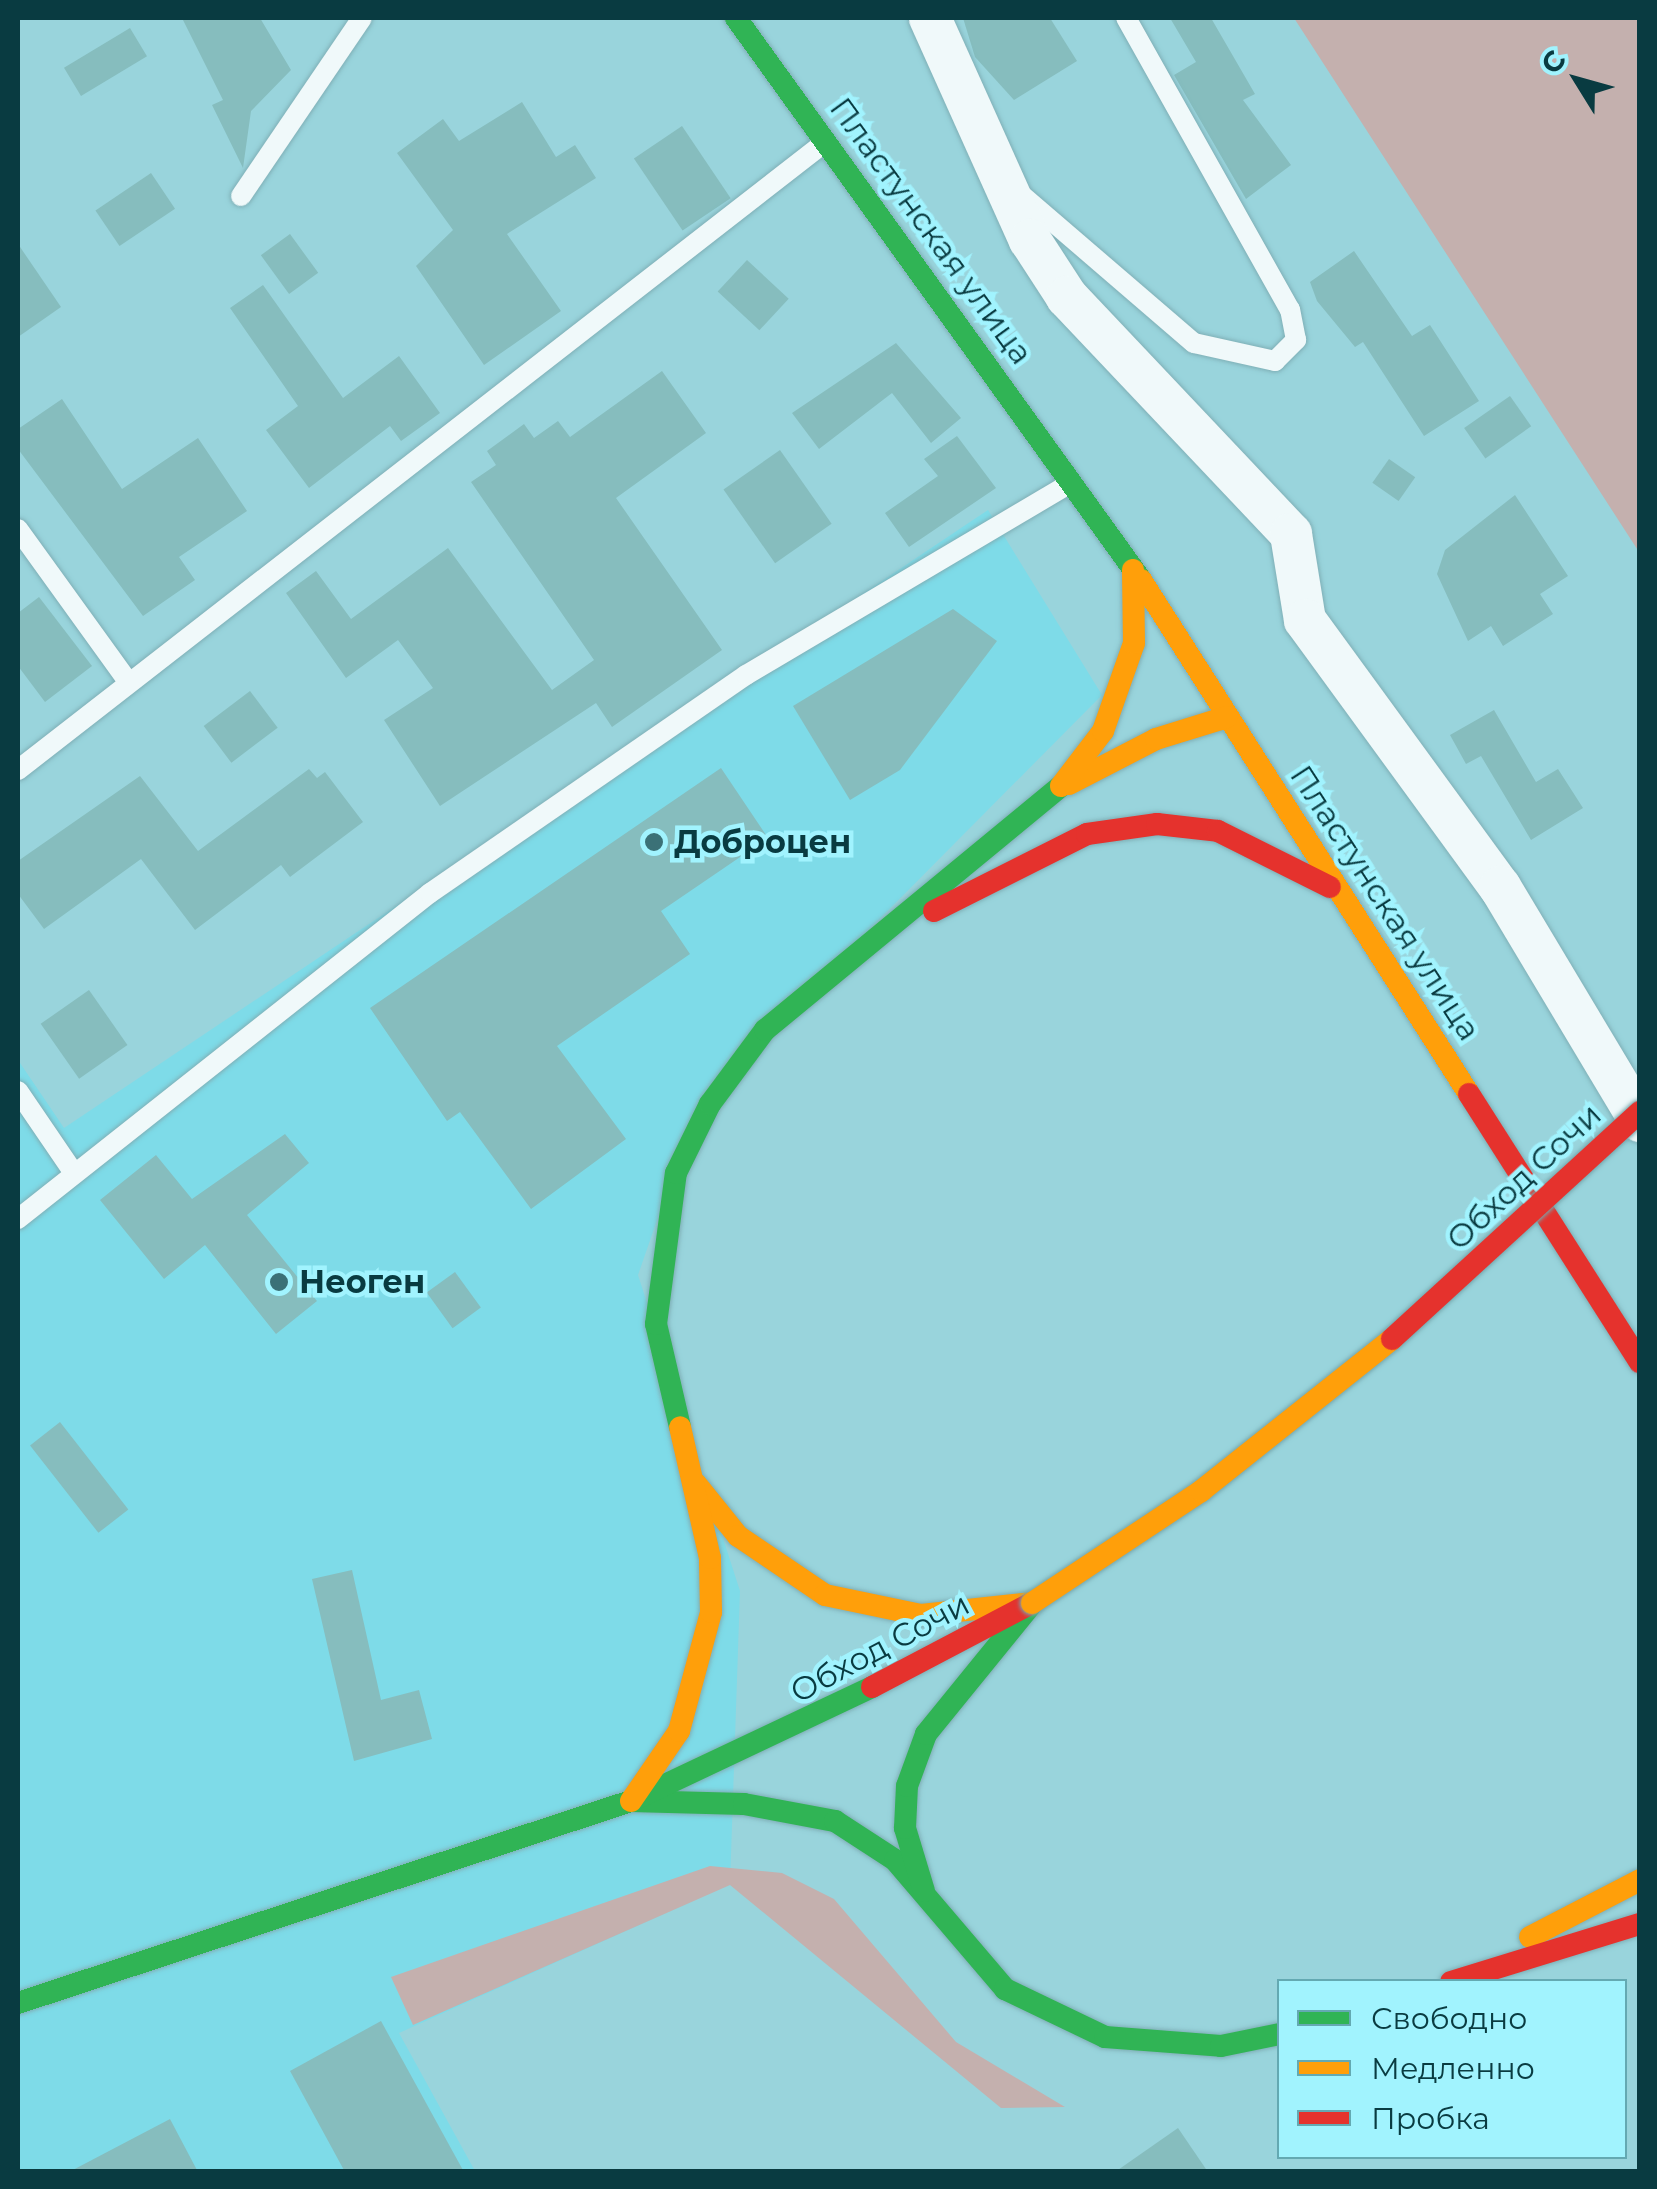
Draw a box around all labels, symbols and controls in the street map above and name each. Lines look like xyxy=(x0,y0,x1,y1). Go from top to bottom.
north arrow xyxy=(1527,30,1627,130)
text: С xyxy=(1533,44,1573,80)
street label: Пластунская улица xyxy=(821,90,1041,372)
street label: Пластунская улица xyxy=(1282,758,1488,1048)
place label: Доброцен xyxy=(674,823,851,861)
marker: Доброцен xyxy=(643,831,665,853)
street label: Обход Сочи xyxy=(1439,1096,1609,1258)
place label: Неоген xyxy=(299,1263,425,1301)
marker: Неоген xyxy=(268,1271,290,1293)
street label: Обход Сочи xyxy=(784,1585,976,1711)
legend xyxy=(1277,1979,1627,2159)
text: Свободно xyxy=(1371,2000,1527,2037)
text: Медленно xyxy=(1371,2050,1535,2087)
text: Пробка xyxy=(1371,2100,1490,2137)

